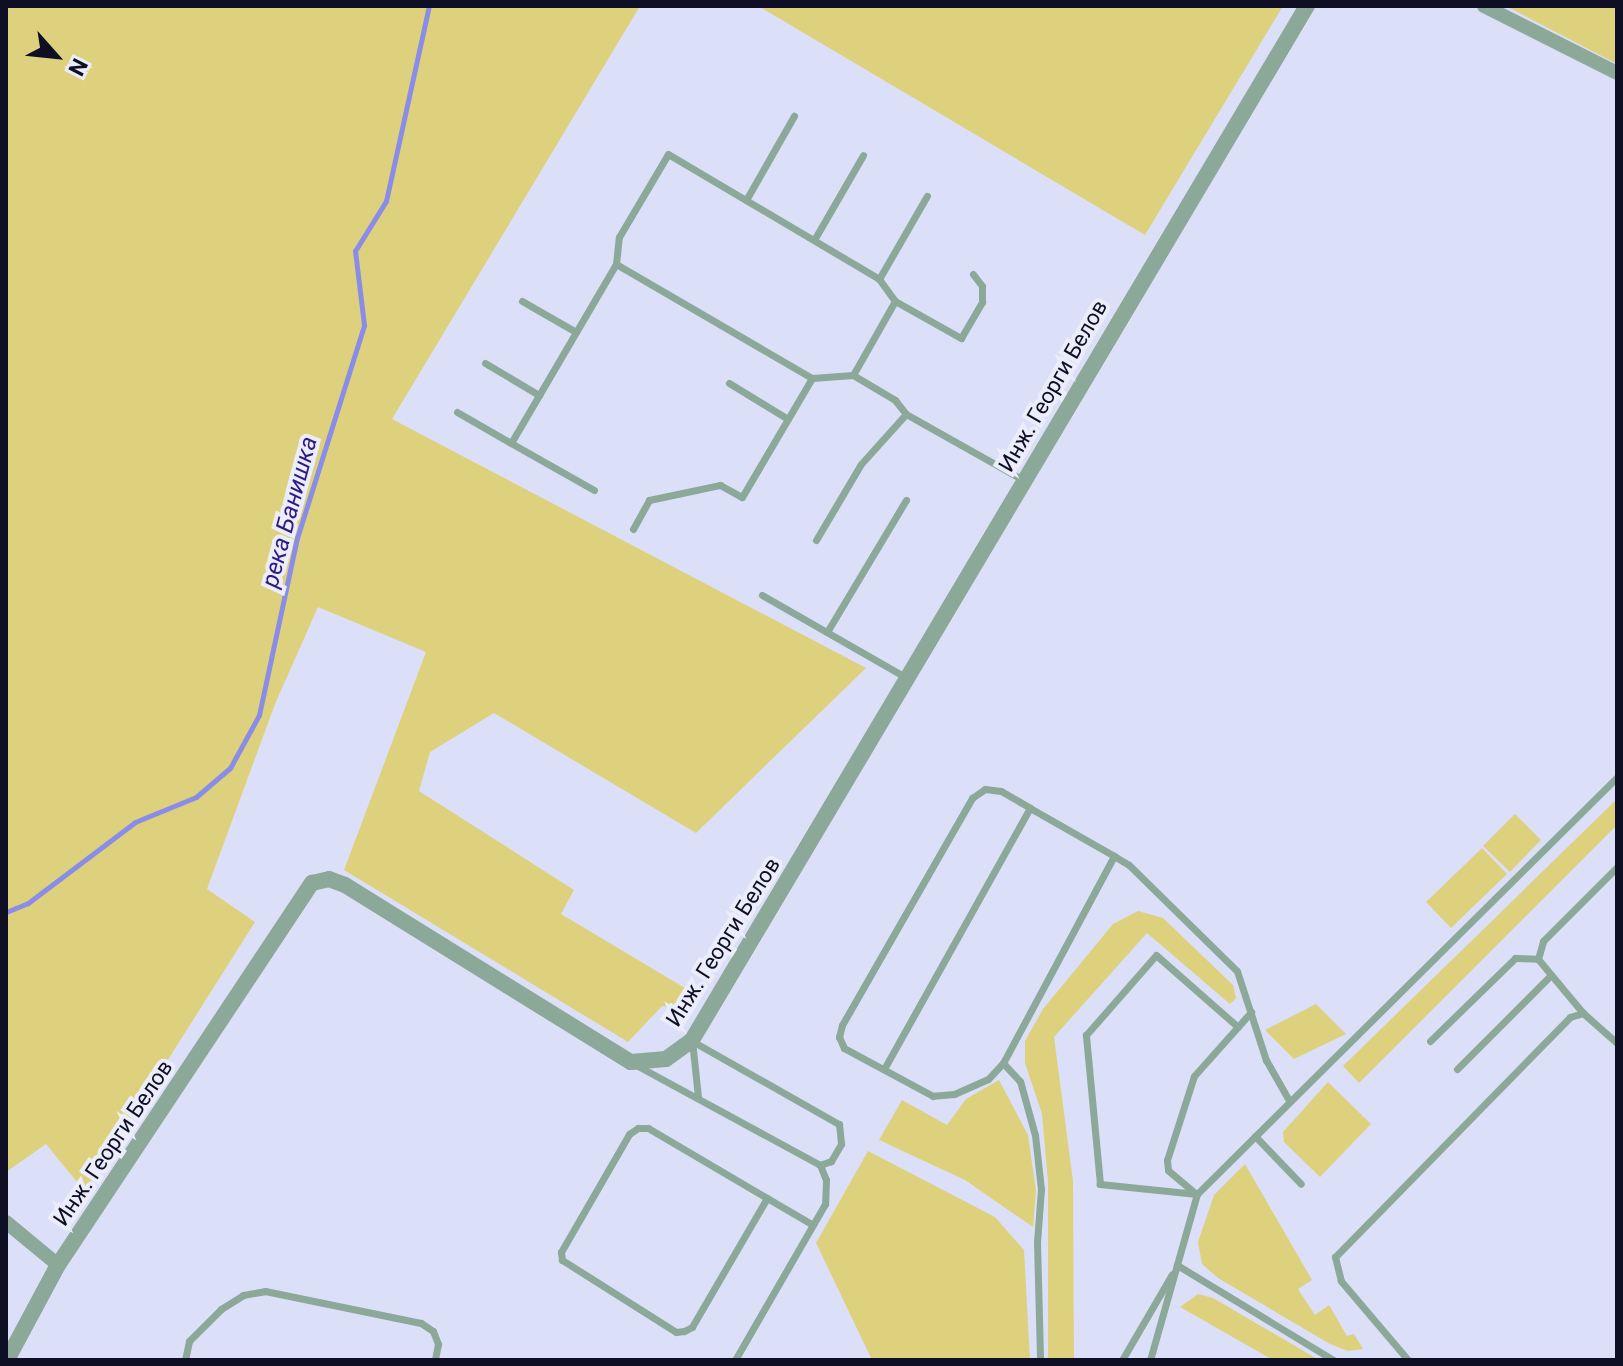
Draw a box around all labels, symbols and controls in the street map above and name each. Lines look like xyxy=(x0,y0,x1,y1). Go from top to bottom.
north arrow xyxy=(16,16,96,96)
text: N xyxy=(63,55,92,80)
street label: Инж. Георги Белов xyxy=(993,295,1113,477)
water label: река Банишка xyxy=(256,433,324,591)
street label: Инж. Георги Белов xyxy=(660,853,786,1031)
street label: Инж. Георги Белов xyxy=(48,1055,178,1231)

